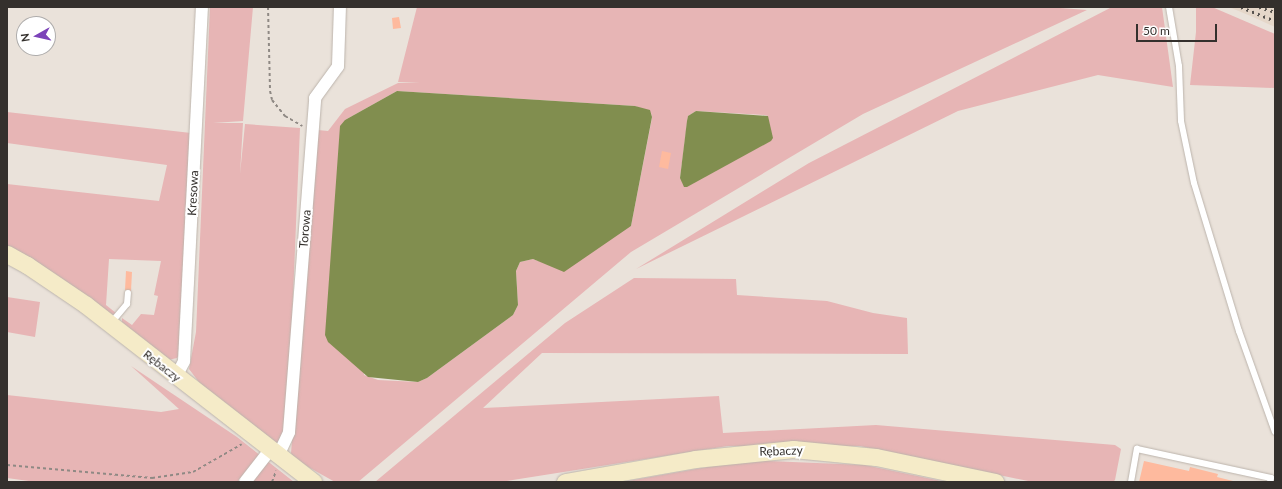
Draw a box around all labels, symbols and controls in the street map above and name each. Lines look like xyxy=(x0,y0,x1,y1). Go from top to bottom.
north arrow xyxy=(16,16,56,56)
scale bar xyxy=(1138,16,1219,42)
text: 50 m xyxy=(1143,23,1170,38)
text: N xyxy=(18,33,32,43)
street label: Kresowa xyxy=(185,170,201,216)
street label: Torowa xyxy=(296,209,314,249)
street label: Rębaczy xyxy=(140,347,184,385)
street label: Rębaczy xyxy=(759,443,803,459)

